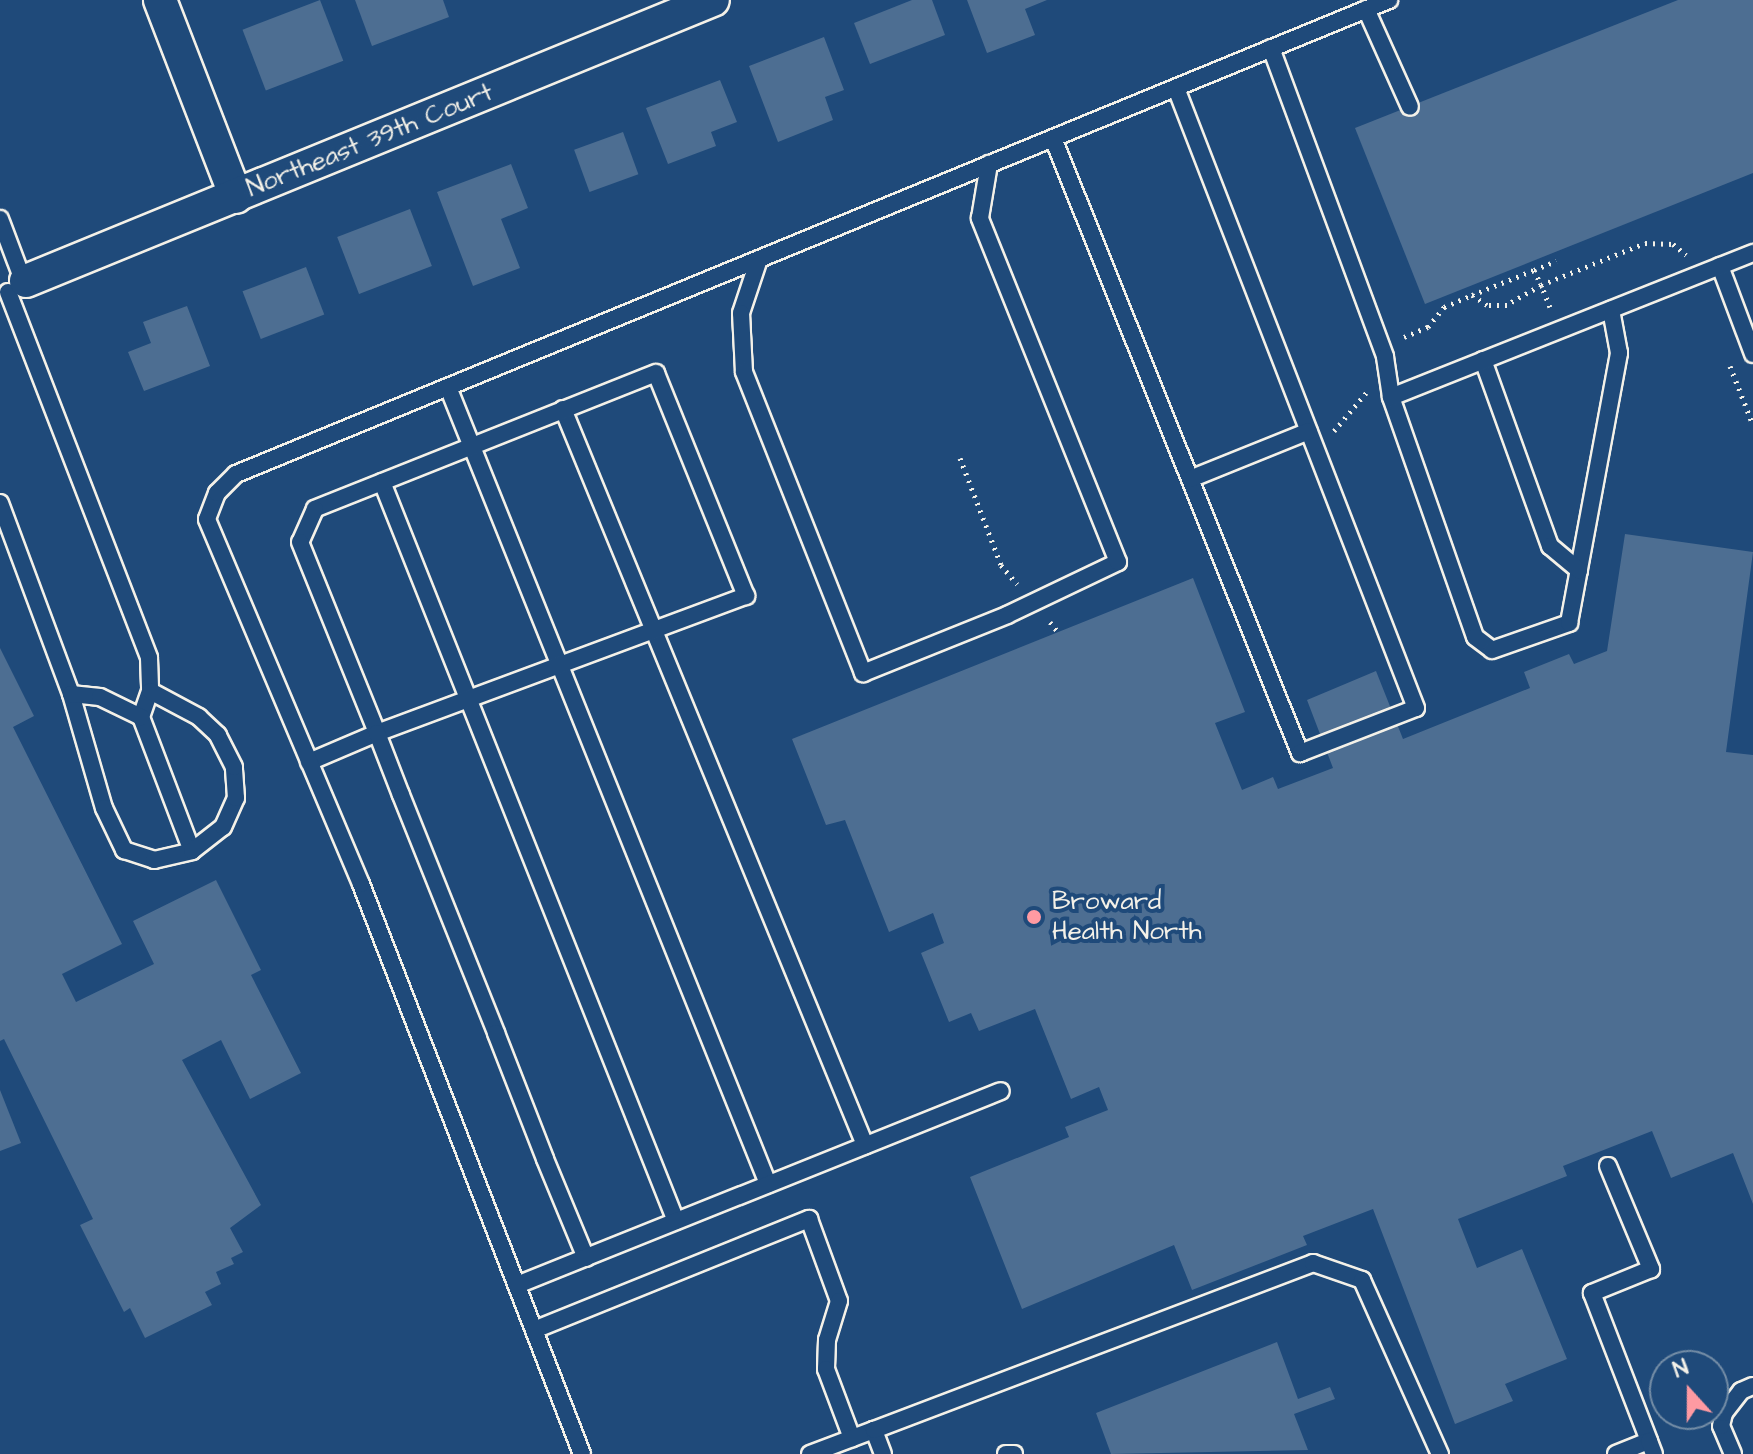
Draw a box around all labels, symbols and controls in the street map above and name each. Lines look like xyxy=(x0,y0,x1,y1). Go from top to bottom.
street label: Northeast 39th Court xyxy=(242,77,498,205)
place label: Broward Health North xyxy=(1052,886,1202,948)
marker: Broward Health North xyxy=(1023,906,1045,928)
north arrow xyxy=(1649,1350,1729,1430)
text: N xyxy=(1669,1352,1693,1386)

